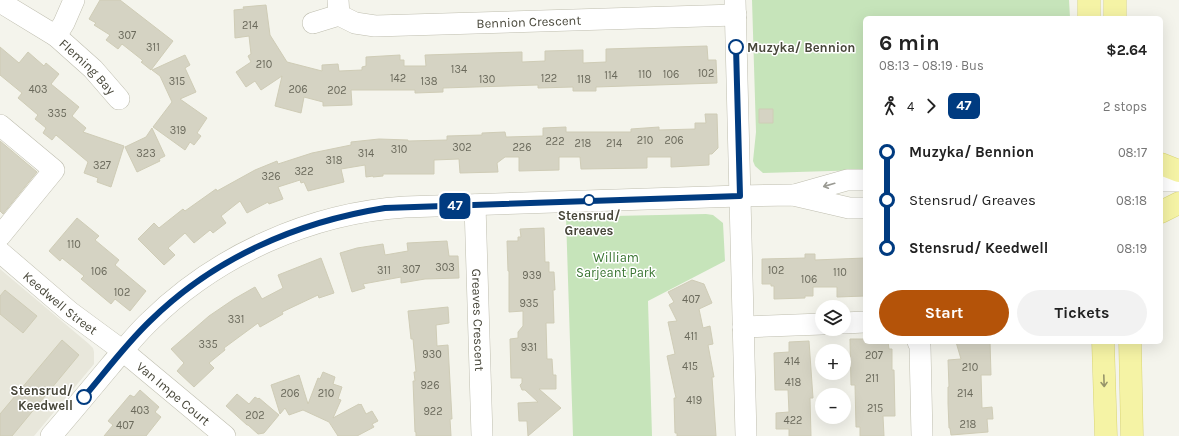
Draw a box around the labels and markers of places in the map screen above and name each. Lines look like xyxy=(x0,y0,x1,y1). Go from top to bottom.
marker: Muzyka/ Bennion xyxy=(728,39,744,55)
place label: Muzyka/ Bennion xyxy=(747,40,855,55)
marker: Stensrud/ Greaves xyxy=(583,194,595,206)
place label: Stensrud/ Greaves xyxy=(558,208,620,238)
place label: Stensrud/ Keedwell xyxy=(10,383,73,413)
marker: Stensrud/ Keedwell xyxy=(76,389,92,405)

